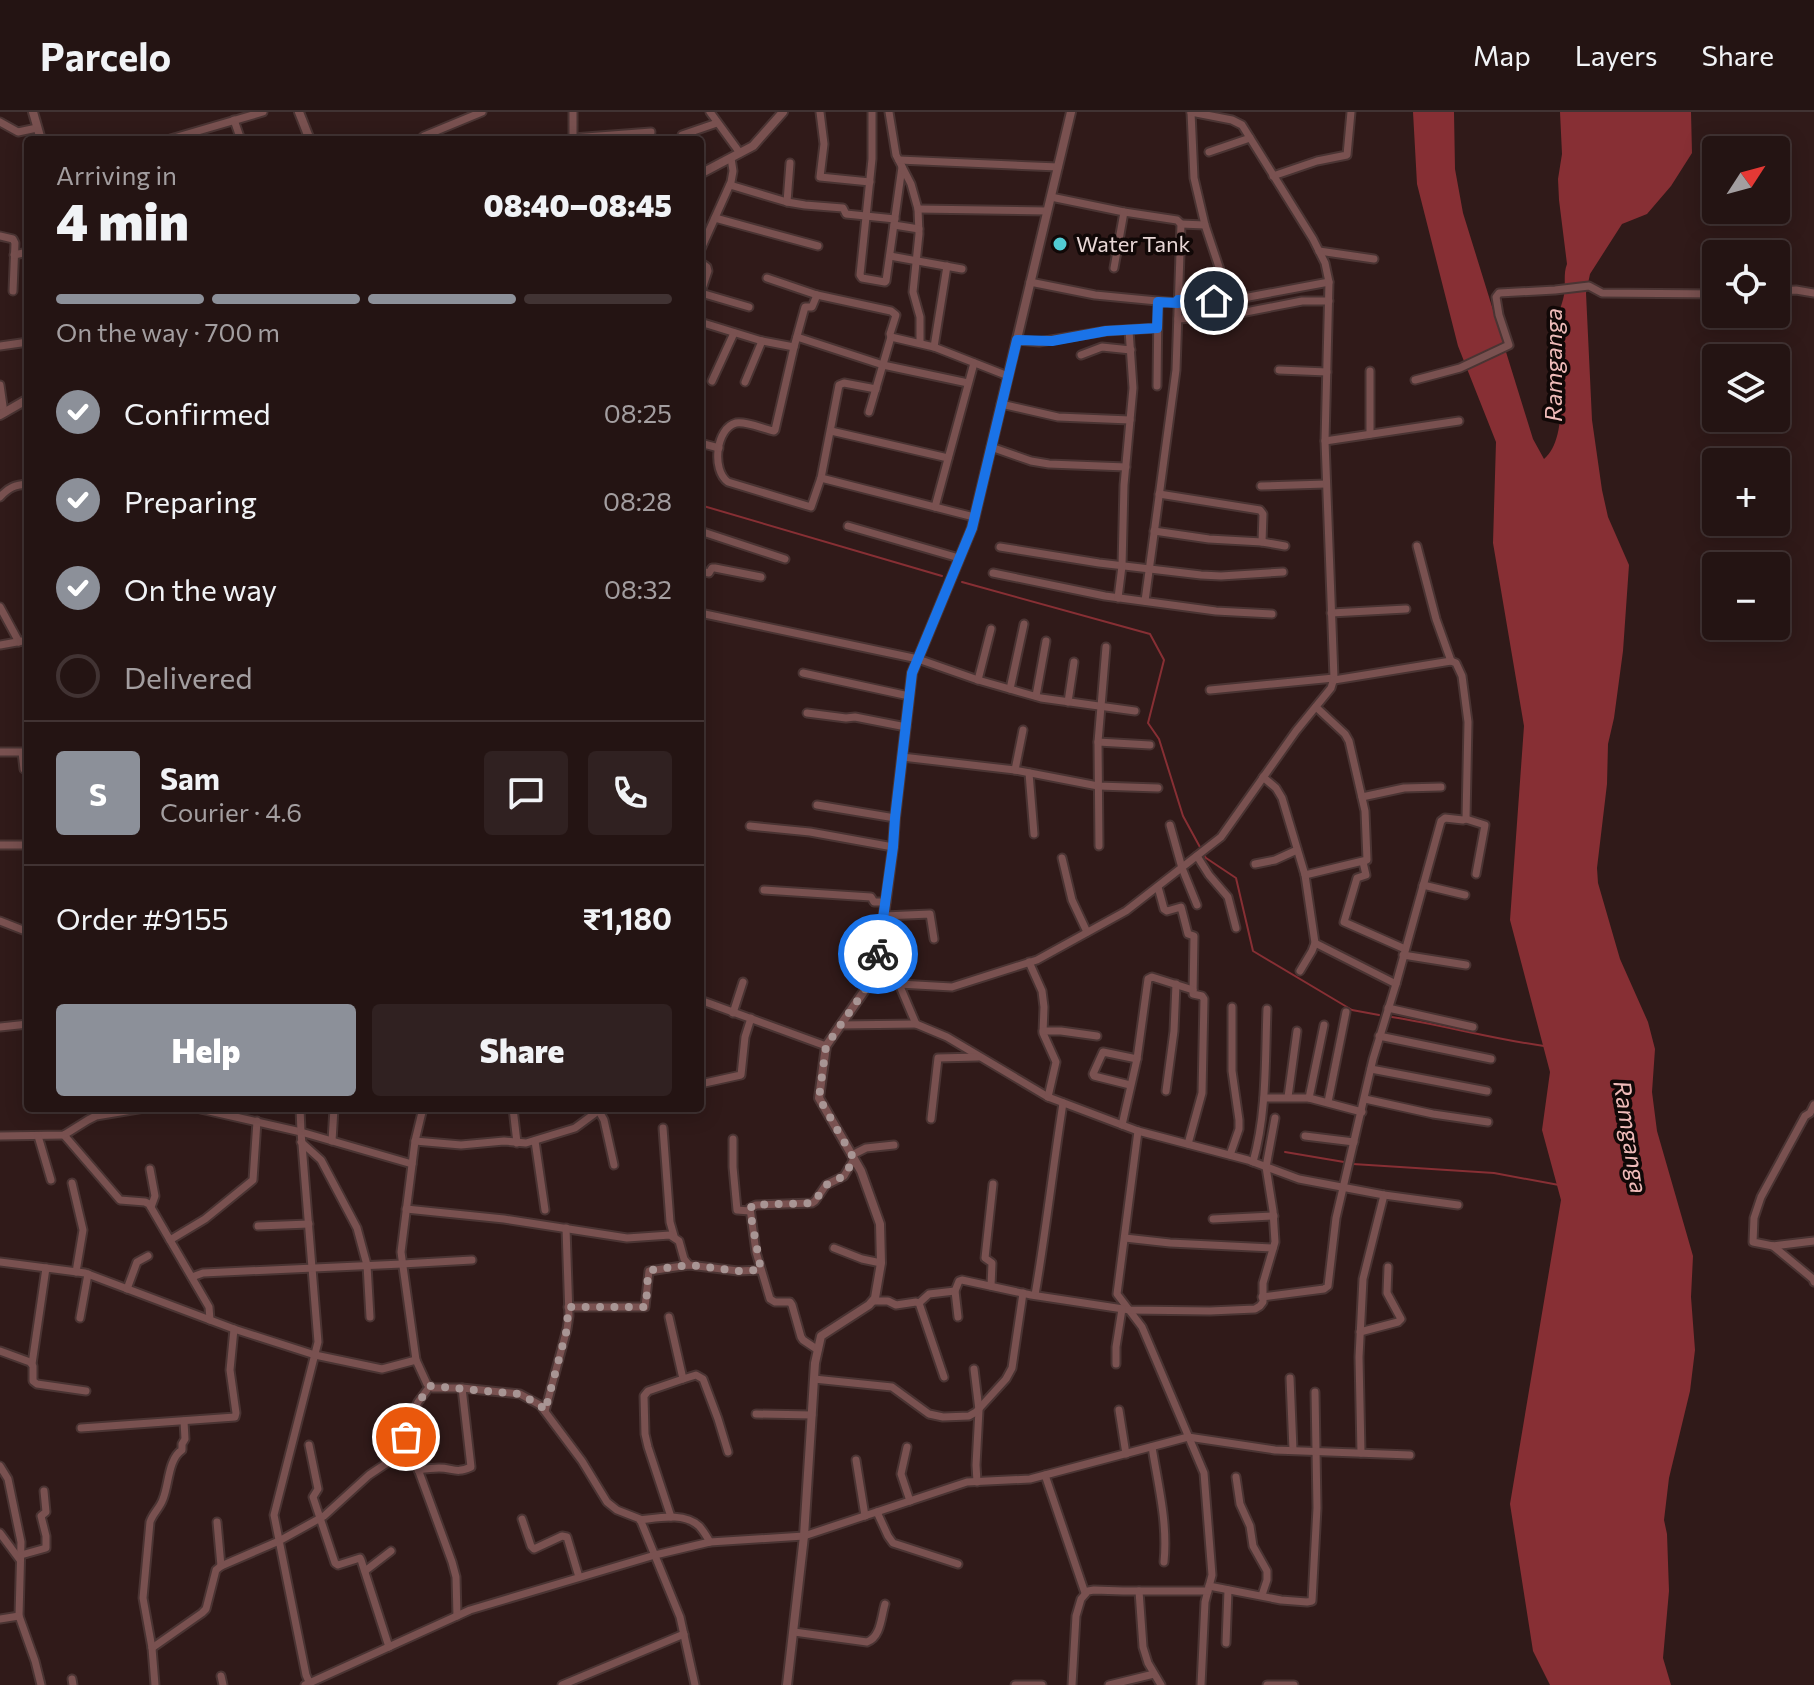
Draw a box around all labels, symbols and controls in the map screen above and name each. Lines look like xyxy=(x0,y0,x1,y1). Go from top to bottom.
text: Parcelo xyxy=(40,32,171,79)
text: Map xyxy=(1473,38,1531,72)
text: Layers xyxy=(1575,38,1657,72)
text: Share xyxy=(1701,38,1774,72)
north arrow xyxy=(1702,136,1790,224)
map controls xyxy=(1702,136,1790,640)
text: Arriving in xyxy=(56,159,177,190)
text: 08:40–08:45 xyxy=(484,186,672,223)
text: 4 min xyxy=(56,188,189,252)
place label: Water Tank xyxy=(1076,230,1191,257)
marker: Water Tank xyxy=(1051,235,1069,253)
button: locate xyxy=(1702,240,1790,328)
pin xyxy=(1180,267,1248,335)
icon: home xyxy=(1192,279,1236,323)
water label: Ramganga xyxy=(1538,308,1567,422)
text: On the way · 700 m xyxy=(56,316,280,347)
button: layers xyxy=(1702,344,1790,432)
icon: check xyxy=(56,390,100,434)
text: Confirmed xyxy=(124,394,271,431)
text: 08:25 xyxy=(604,397,672,428)
button: + xyxy=(1702,448,1790,536)
icon: check xyxy=(56,478,100,522)
text: Preparing xyxy=(124,482,257,519)
text: 08:28 xyxy=(603,485,672,516)
button: − xyxy=(1702,552,1790,640)
icon: check xyxy=(56,566,100,610)
text: On the way xyxy=(124,570,277,607)
text: 08:32 xyxy=(604,573,672,604)
text: Delivered xyxy=(124,658,253,695)
button: chat xyxy=(484,751,568,835)
button: phone xyxy=(588,751,672,835)
text: Sam xyxy=(160,759,220,796)
text: S xyxy=(89,775,107,812)
text: Courier · 4.6 xyxy=(160,796,302,827)
text: Order #9155 xyxy=(56,899,229,936)
text: ₹1,180 xyxy=(583,899,672,936)
courier xyxy=(838,914,918,994)
icon: bike xyxy=(856,932,900,976)
button: Help xyxy=(56,1004,356,1096)
button: Share xyxy=(372,1004,672,1096)
water label: Ramganga xyxy=(1608,1078,1655,1195)
pin xyxy=(372,1403,440,1471)
icon: bag xyxy=(384,1415,428,1459)

